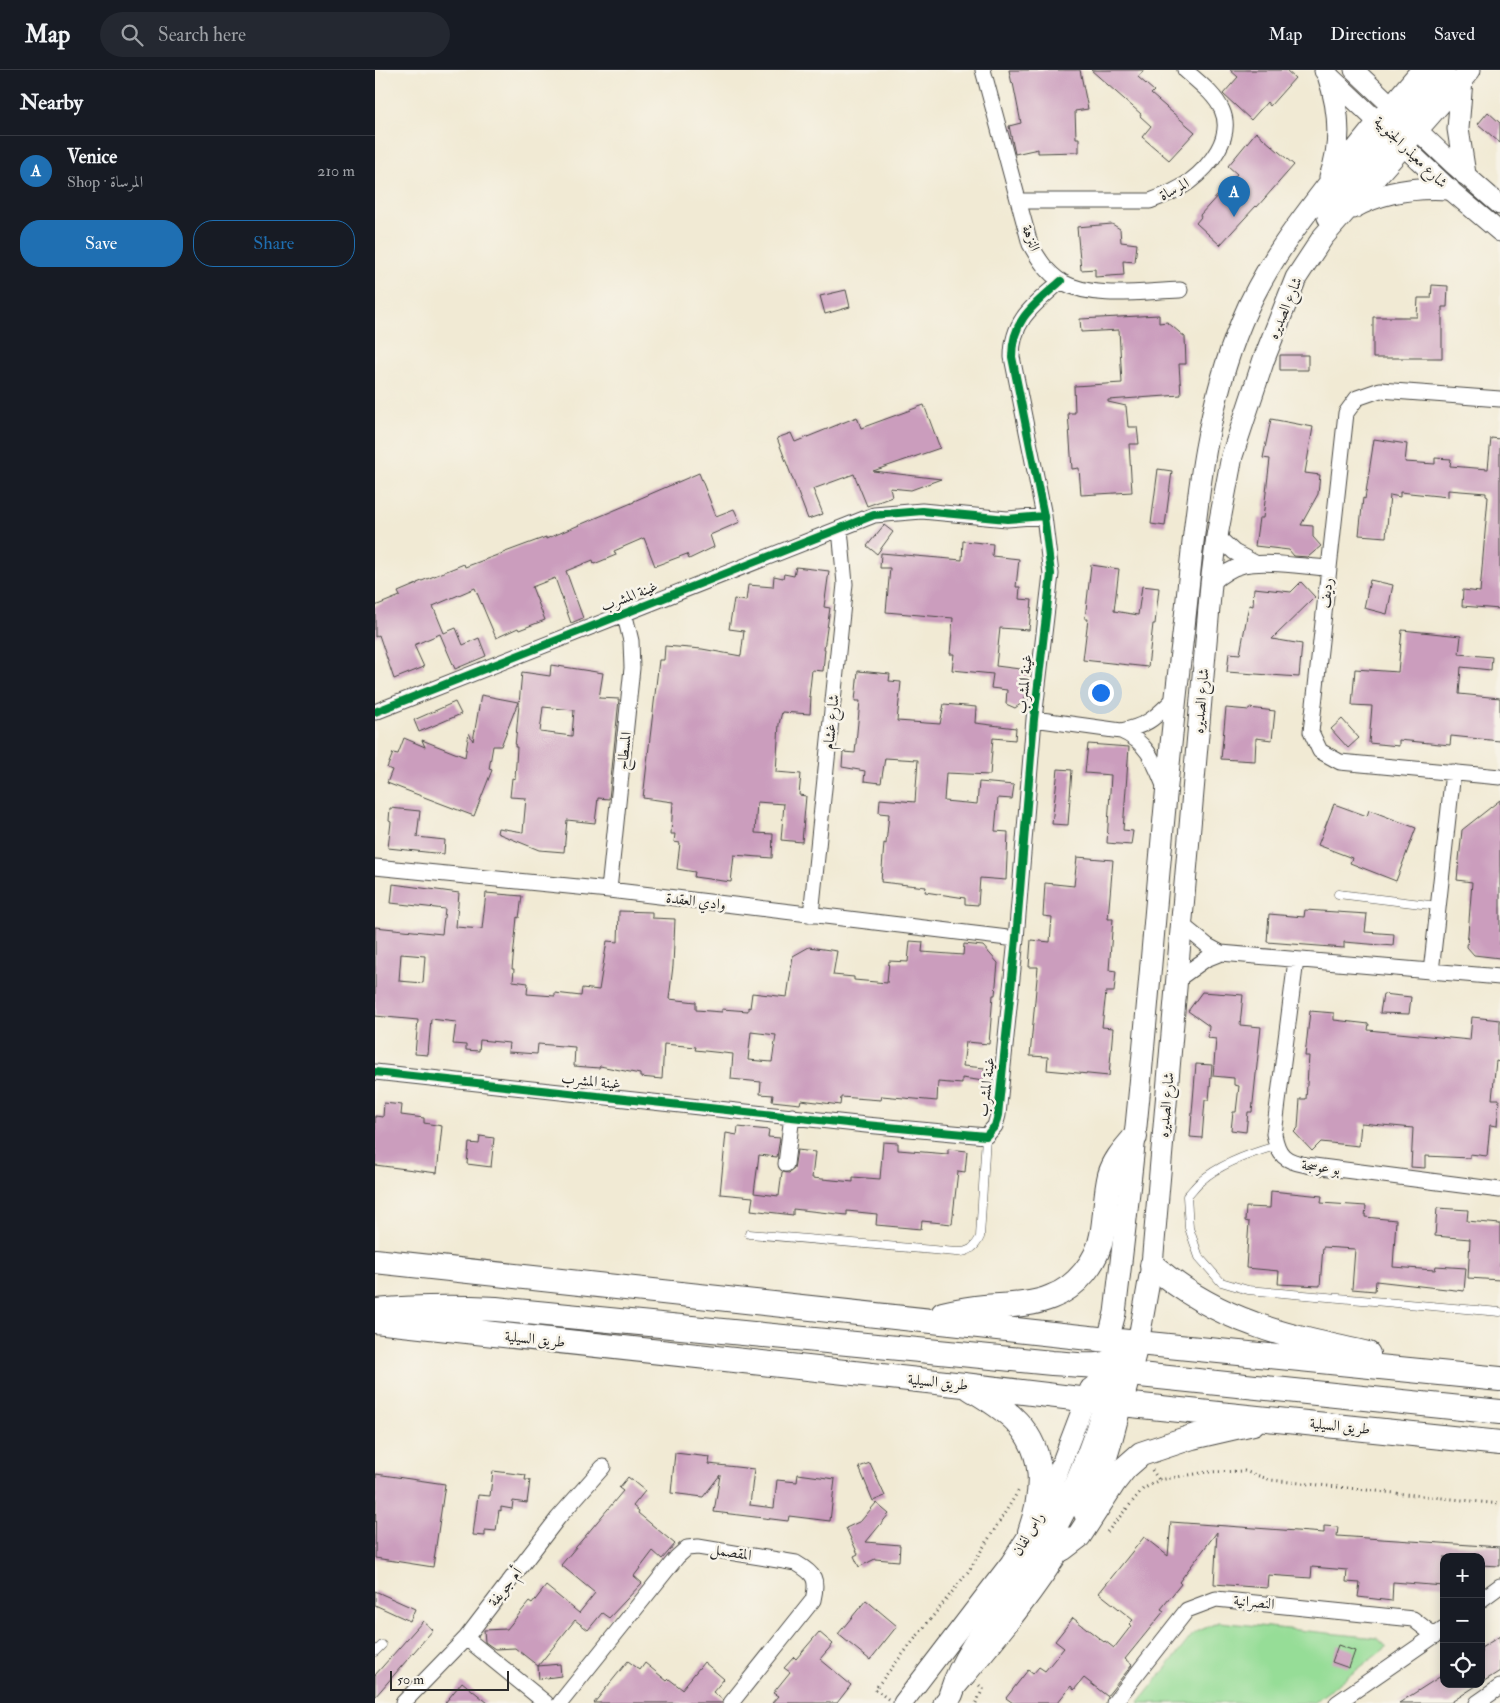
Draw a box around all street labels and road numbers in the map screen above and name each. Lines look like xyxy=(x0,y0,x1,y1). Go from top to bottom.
street label: شارع معيذر الجنوبية xyxy=(1368,112,1451,194)
street label: المرساة xyxy=(1156,174,1192,205)
street label: النزهة xyxy=(1017,222,1044,254)
street label: شارع الصديره xyxy=(1264,274,1310,343)
street label: غينة المشرب xyxy=(598,577,660,616)
street label: رديف xyxy=(1315,577,1338,609)
street label: غينة المشرب xyxy=(1012,653,1037,715)
street label: شارع الصديره xyxy=(1189,668,1217,735)
street label: شارع غشام xyxy=(819,694,847,751)
street label: المسطاح xyxy=(613,731,639,772)
street label: وادي العقدة xyxy=(665,888,727,917)
street label: غينة المشرب xyxy=(973,1056,1000,1118)
street label: غينة المشرب xyxy=(560,1069,622,1094)
street label: شارع الصديره xyxy=(1154,1072,1182,1139)
street label: بو عوسجة xyxy=(1300,1155,1342,1180)
street label: طريق السيلية xyxy=(504,1327,566,1352)
street label: طريق السيلية xyxy=(907,1370,969,1395)
street label: طريق السيلية xyxy=(1309,1414,1371,1439)
street label: راس لفان xyxy=(1008,1509,1049,1560)
street label: المقصمل xyxy=(709,1540,753,1566)
street label: أم جويفة xyxy=(483,1562,529,1613)
street label: النصرانية xyxy=(1233,1591,1275,1614)

